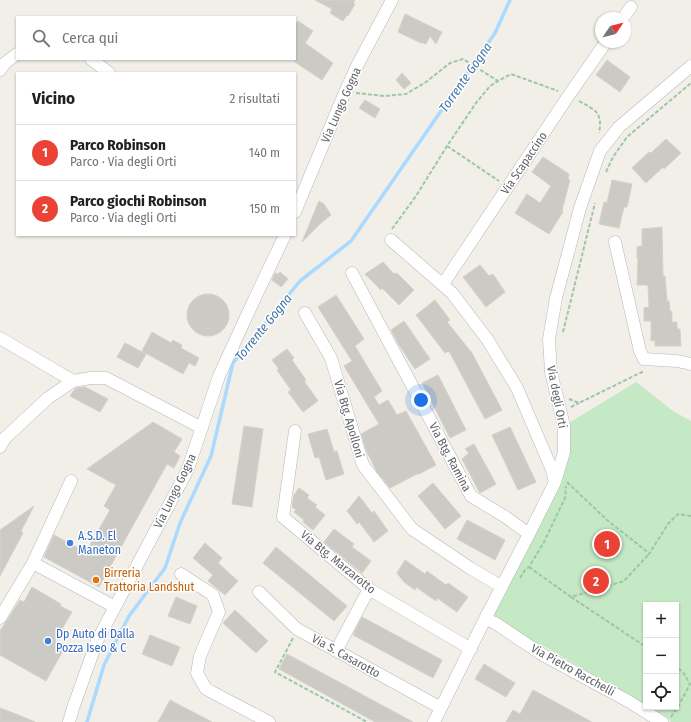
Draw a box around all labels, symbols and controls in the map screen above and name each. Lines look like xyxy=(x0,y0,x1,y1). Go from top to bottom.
north arrow xyxy=(595,12,631,48)
search box xyxy=(16,16,296,60)
icon: search xyxy=(30,27,52,49)
text: Cerca qui xyxy=(62,29,118,47)
water label: Torrente Gogna xyxy=(436,39,495,115)
street label: Via Lungo Gogna xyxy=(318,65,364,145)
text: Vicino xyxy=(32,88,75,109)
text: 2 risultati xyxy=(230,91,280,106)
street label: Via Scapaccino xyxy=(498,129,550,197)
text: Parco Robinson xyxy=(70,136,166,154)
text: 1 xyxy=(42,145,48,160)
text: 140 m xyxy=(249,145,280,160)
text: Parco · Via degli Orti xyxy=(70,154,177,169)
text: Parco giochi Robinson xyxy=(70,192,207,210)
text: 2 xyxy=(42,201,48,216)
text: 150 m xyxy=(249,201,280,216)
text: Parco · Via degli Orti xyxy=(70,210,177,225)
water label: Torrente Gogna xyxy=(232,291,295,364)
street label: Via degli Orti xyxy=(544,364,570,430)
street label: Via Btg. Apolloni xyxy=(331,379,367,459)
your location xyxy=(411,390,431,410)
street label: Via Btg. Ramina xyxy=(426,420,474,494)
street label: Via Lungo Gogna xyxy=(151,451,199,531)
street label: Via Btg. Marzarotto xyxy=(298,528,378,596)
place label: A.S.D. El Maneton xyxy=(78,529,121,557)
pin: 1 xyxy=(594,529,620,559)
marker: A.S.D. El Maneton xyxy=(65,538,75,548)
place label: Birreria Trattoria Landshut xyxy=(104,566,194,594)
pin: 2 xyxy=(583,566,609,596)
marker: Birreria Trattoria Landshut xyxy=(91,575,101,585)
map controls xyxy=(643,602,679,710)
button: + xyxy=(643,602,679,638)
place label: Dp Auto di Dalla Pozza Iseo & C xyxy=(56,627,135,655)
street label: Via S. Casarotto xyxy=(309,631,383,681)
marker: Dp Auto di Dalla Pozza Iseo & C xyxy=(43,636,53,646)
button: − xyxy=(643,638,679,674)
street label: Via Pietro Racchelli xyxy=(529,641,617,699)
button: locate xyxy=(643,674,679,710)

